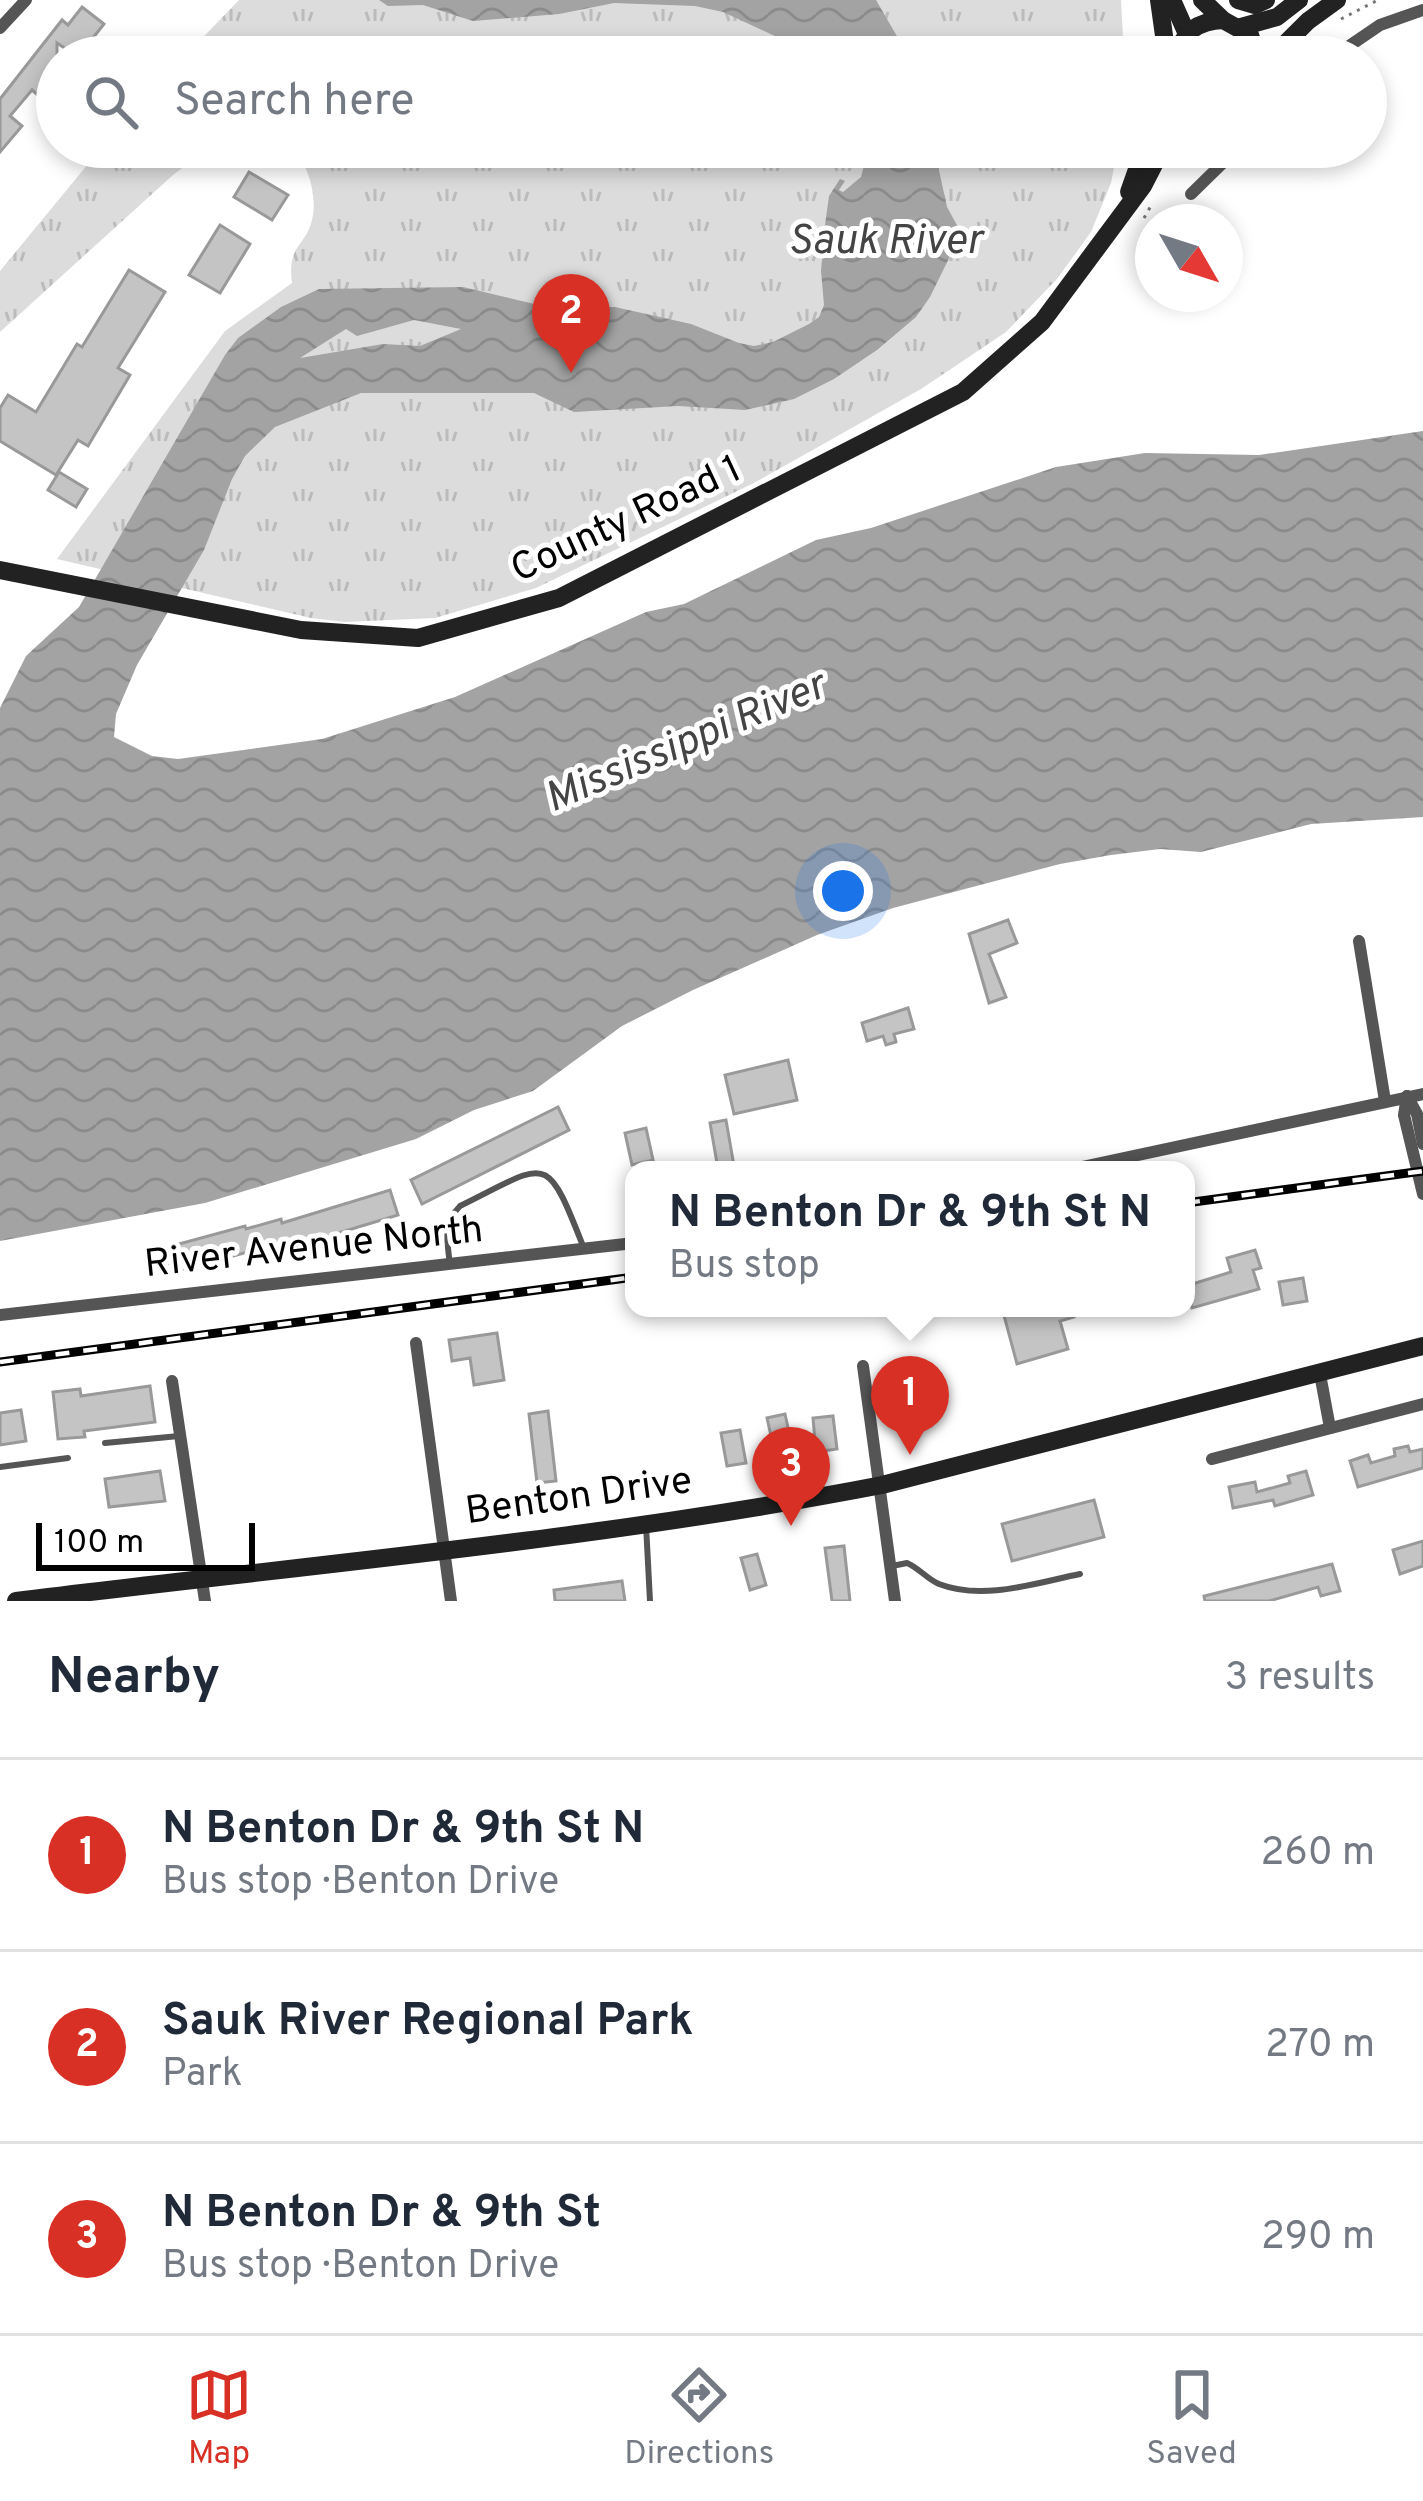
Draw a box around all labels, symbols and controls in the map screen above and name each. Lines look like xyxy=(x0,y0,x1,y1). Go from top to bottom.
search box xyxy=(36,36,1387,168)
icon: search xyxy=(78,69,144,135)
text: Search here xyxy=(174,74,414,131)
north arrow xyxy=(1135,204,1243,312)
water label: Sauk River xyxy=(788,216,985,269)
pin: 2 xyxy=(532,274,610,373)
street label: County Road 1 xyxy=(504,446,750,596)
water label: Mississippi River xyxy=(538,660,837,827)
your location xyxy=(813,861,873,921)
popup xyxy=(625,1161,1195,1317)
text: N Benton Dr & 9th St N xyxy=(669,1186,1151,1243)
street label: River Avenue North xyxy=(142,1207,486,1291)
text: Bus stop xyxy=(669,1243,820,1292)
pin: 1 xyxy=(871,1356,949,1455)
pin: 3 xyxy=(752,1427,830,1526)
street label: Benton Drive xyxy=(463,1458,695,1538)
scale bar xyxy=(36,1517,255,1570)
text: 100 m xyxy=(54,1523,144,1565)
text: Nearby xyxy=(48,1647,220,1712)
text: 3 results xyxy=(1225,1655,1375,1704)
text: N Benton Dr & 9th St N xyxy=(162,1802,644,1859)
text: 1 xyxy=(79,1830,95,1879)
text: 260 m xyxy=(1261,1830,1375,1879)
text: Bus stop · Benton Drive xyxy=(162,1859,559,1908)
text: Sauk River Regional Park xyxy=(162,1994,693,2051)
text: 2 xyxy=(75,2022,99,2071)
text: 270 m xyxy=(1265,2022,1375,2071)
text: Park xyxy=(162,2051,243,2100)
text: N Benton Dr & 9th St xyxy=(162,2186,601,2243)
text: 3 xyxy=(75,2214,99,2263)
text: 290 m xyxy=(1261,2214,1375,2263)
text: Bus stop · Benton Drive xyxy=(162,2243,559,2292)
tab: Map xyxy=(186,2362,252,2476)
tab: Directions xyxy=(624,2362,774,2476)
tab: Saved xyxy=(1146,2362,1237,2476)

